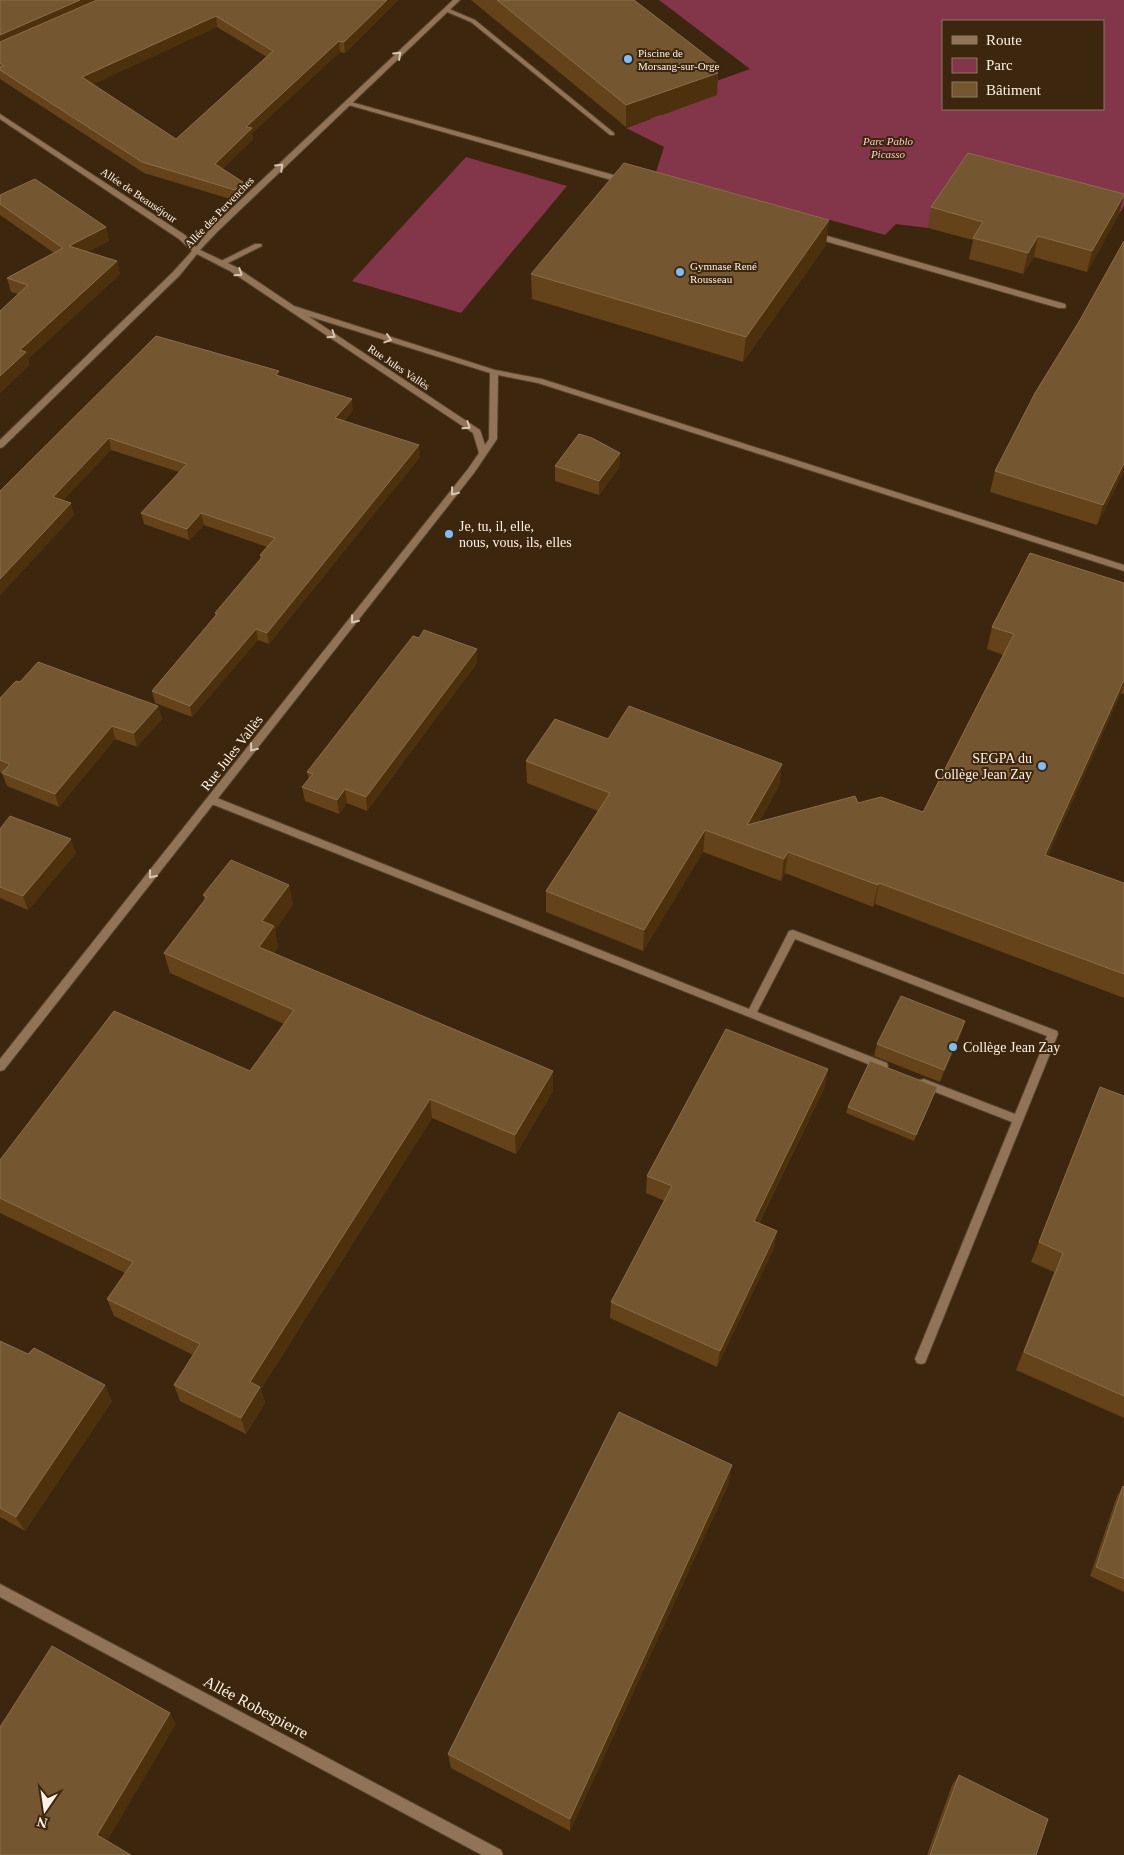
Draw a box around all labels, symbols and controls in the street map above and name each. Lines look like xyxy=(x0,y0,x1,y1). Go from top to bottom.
legend xyxy=(942,20,1104,110)
text: Route xyxy=(986,32,1022,48)
place label: Piscine de Morsang-sur-Orge xyxy=(638,47,720,72)
one-way arrow xyxy=(393,52,402,61)
marker: Piscine de Morsang-sur-Orge xyxy=(622,53,634,65)
text: Parc xyxy=(986,57,1013,73)
text: Bâtiment xyxy=(986,82,1042,98)
park label: Parc Pablo Picasso xyxy=(862,135,913,160)
one-way arrow xyxy=(274,164,283,173)
street label: Allée de Beauséjour xyxy=(99,165,180,225)
street label: Allée des Pervenches xyxy=(182,174,256,250)
place label: Gymnase René Rousseau xyxy=(690,260,757,285)
marker: Gymnase René Rousseau xyxy=(674,266,686,278)
one-way arrow xyxy=(234,267,243,277)
one-way arrow xyxy=(326,329,336,338)
one-way arrow xyxy=(384,333,392,343)
street label: Rue Jules Vallès xyxy=(366,342,432,392)
one-way arrow xyxy=(462,419,471,429)
one-way arrow xyxy=(451,487,460,496)
place label: Je, tu, il, elle, nous, vous, ils, elles xyxy=(459,519,572,550)
marker: Je, tu, il, elle, nous, vous, ils, elles xyxy=(443,528,455,540)
one-way arrow xyxy=(351,614,359,623)
street label: Rue Jules Vallès xyxy=(198,712,266,794)
one-way arrow xyxy=(250,742,259,752)
place label: SEGPA du Collège Jean Zay xyxy=(935,751,1032,782)
marker: SEGPA du Collège Jean Zay xyxy=(1036,760,1048,772)
one-way arrow xyxy=(150,869,158,878)
place label: Collège Jean Zay xyxy=(963,1040,1060,1055)
marker: Collège Jean Zay xyxy=(947,1041,959,1053)
street label: Allée Robespierre xyxy=(200,1672,311,1743)
north arrow xyxy=(20,1785,70,1835)
text: N xyxy=(36,1814,49,1831)

